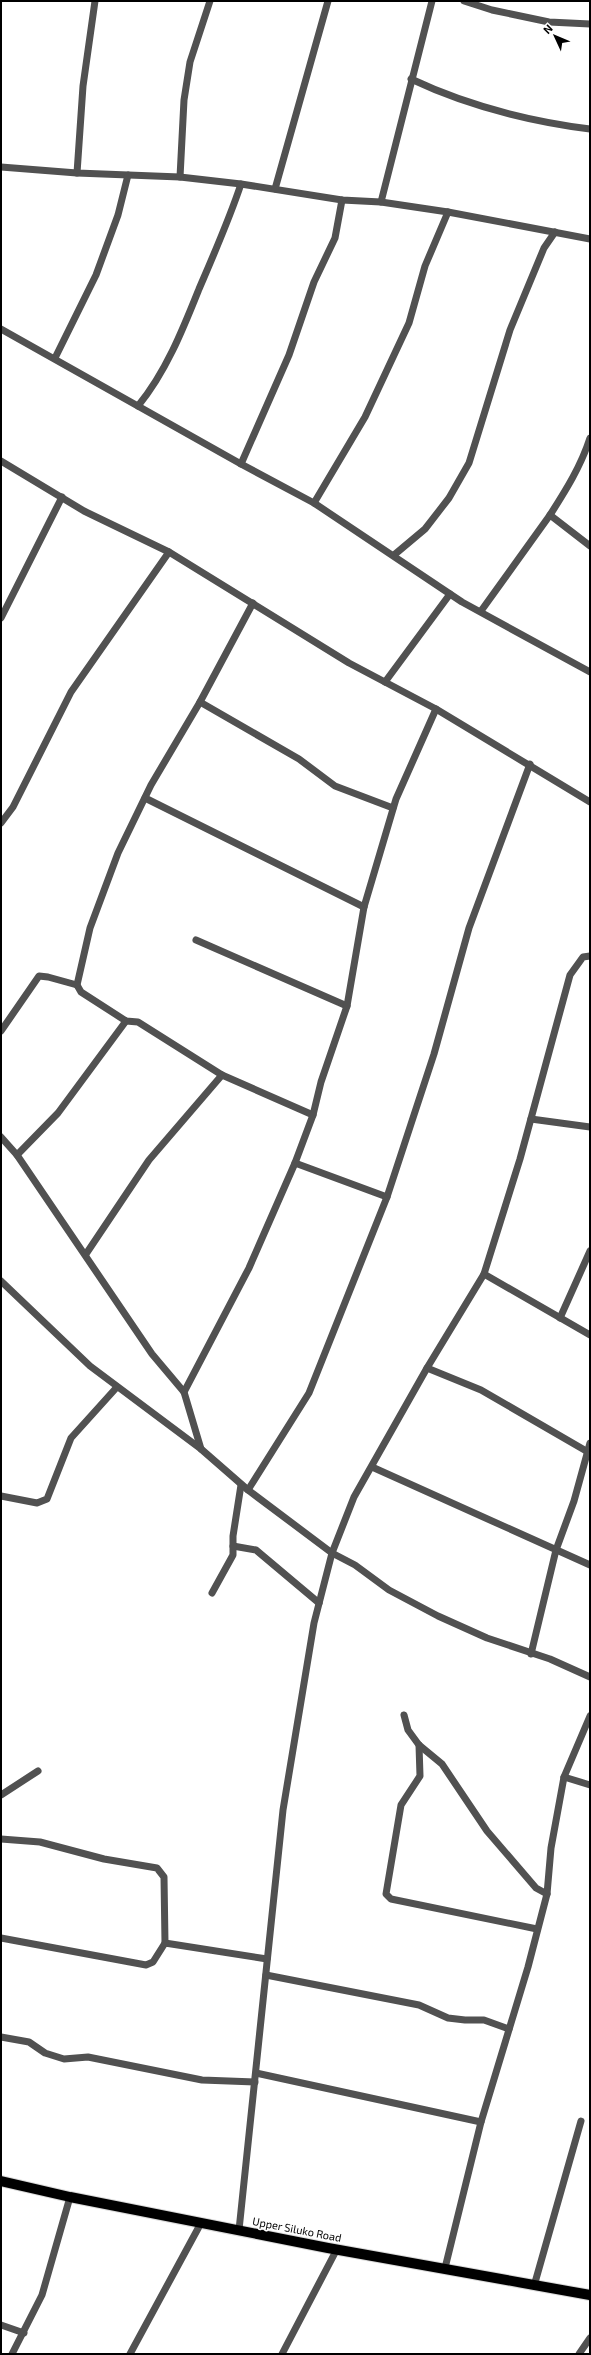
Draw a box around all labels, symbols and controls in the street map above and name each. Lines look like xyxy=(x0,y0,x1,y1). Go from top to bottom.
north arrow xyxy=(535,16,575,56)
text: N xyxy=(540,21,555,36)
street label: Upper Siluko Road xyxy=(251,2214,343,2244)

